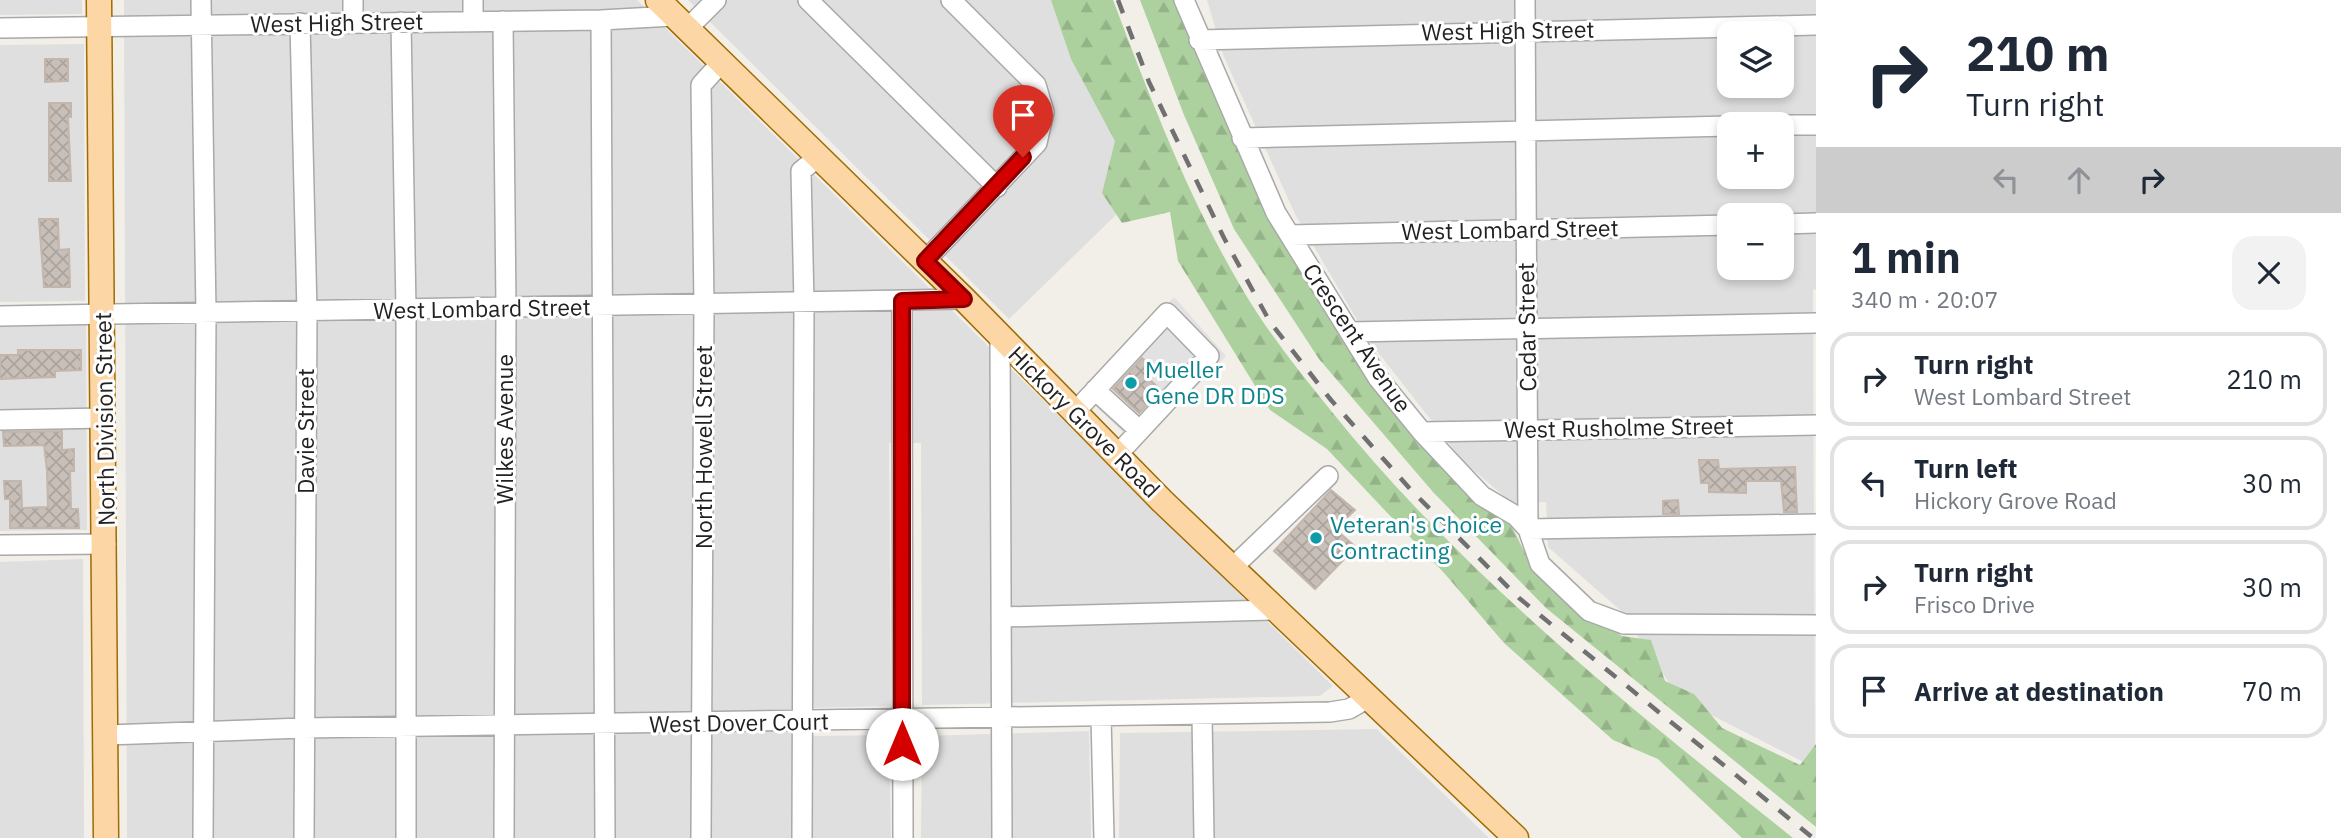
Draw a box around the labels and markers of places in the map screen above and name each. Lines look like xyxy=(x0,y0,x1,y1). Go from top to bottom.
pin xyxy=(993,85,1053,157)
place label: Mueller Gene DR DDS xyxy=(1145,354,1285,410)
marker: Mueller Gene DR DDS xyxy=(1123,375,1139,391)
place label: Veteran's Choice Contracting xyxy=(1330,509,1502,565)
marker: Veteran's Choice Contracting xyxy=(1308,530,1324,546)

